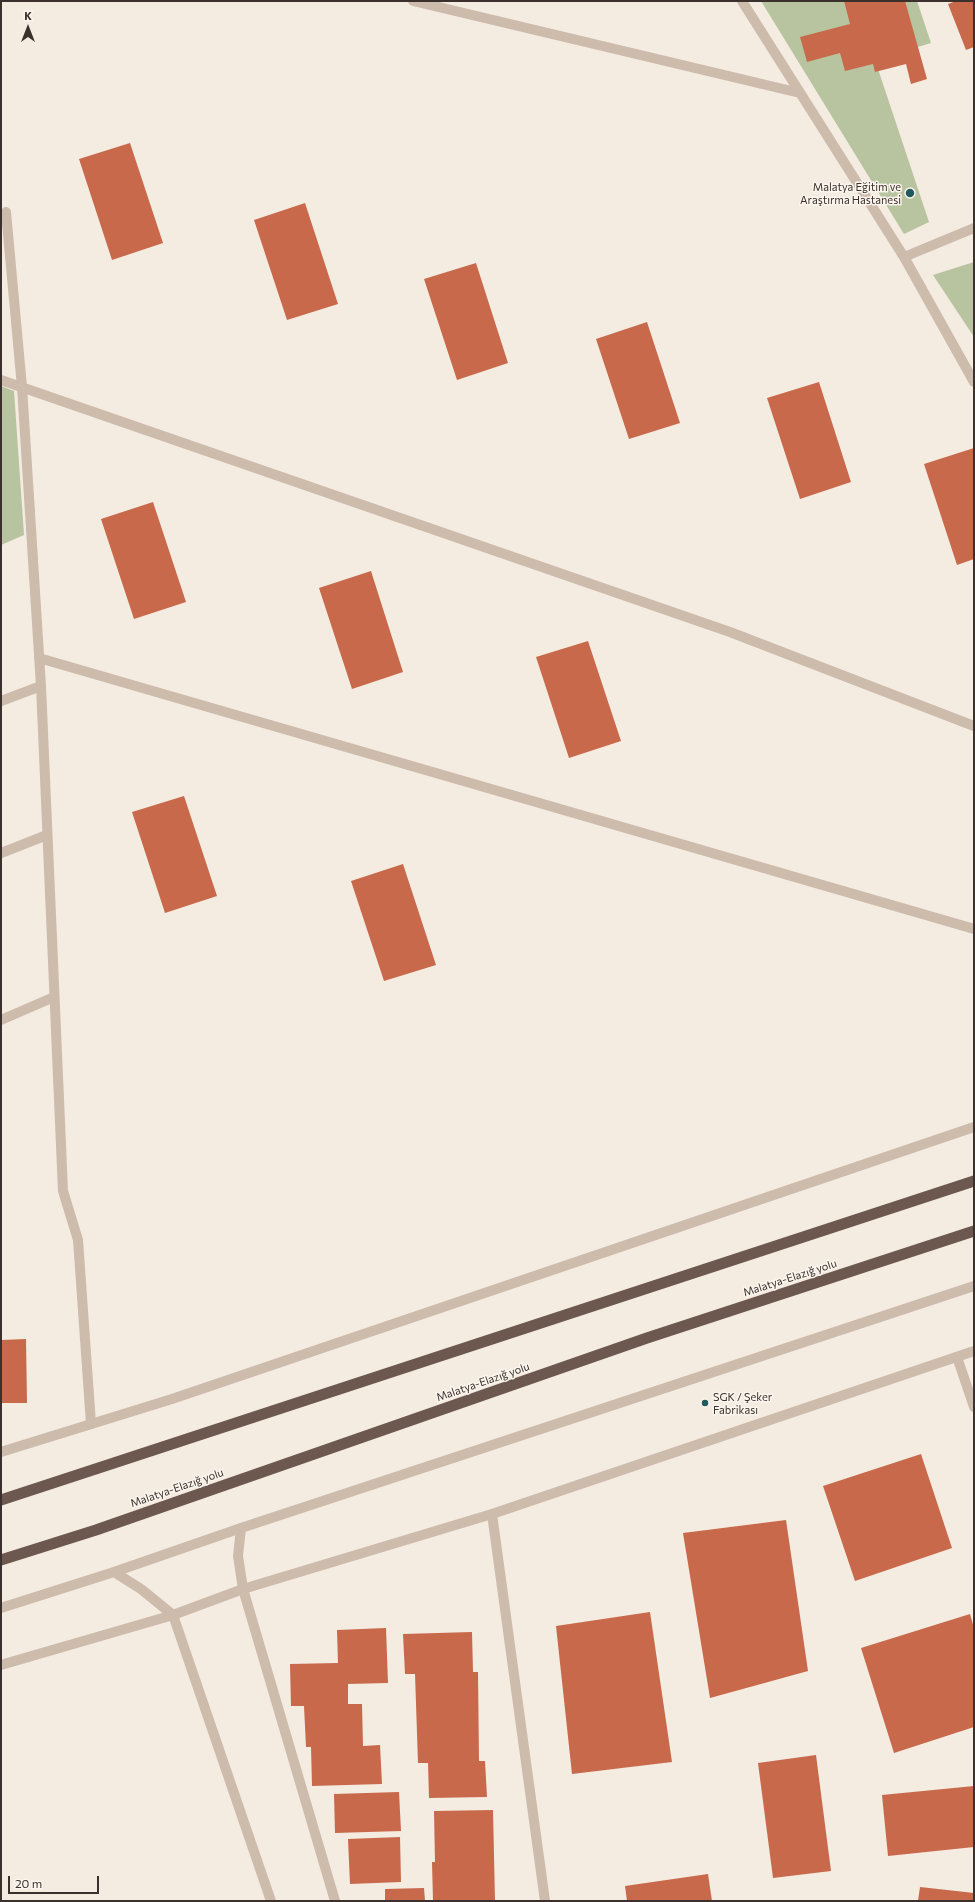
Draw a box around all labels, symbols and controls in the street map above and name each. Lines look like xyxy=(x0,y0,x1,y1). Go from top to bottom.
north arrow xyxy=(8,8,48,48)
text: K xyxy=(24,9,32,22)
place label: Malatya Eğitim ve Araştırma Hastanesi xyxy=(800,180,901,206)
marker: Malatya Eğitim ve Araştırma Hastanesi xyxy=(904,187,916,199)
street label: Malatya-Elazığ yolu xyxy=(742,1257,838,1299)
street label: Malatya-Elazığ yolu xyxy=(435,1360,531,1404)
place label: SGK / Şeker Fabrikası xyxy=(713,1390,772,1416)
marker: SGK / Şeker Fabrikası xyxy=(700,1398,710,1408)
street label: Malatya-Elazığ yolu xyxy=(129,1466,225,1510)
scale bar xyxy=(10,1868,101,1894)
text: 20 m xyxy=(15,1876,42,1890)

